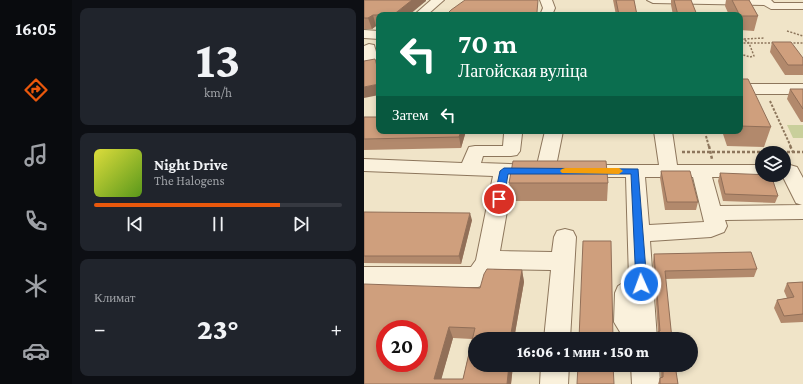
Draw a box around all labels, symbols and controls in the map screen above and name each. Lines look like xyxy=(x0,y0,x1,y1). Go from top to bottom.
text: 16:05 xyxy=(15,19,57,39)
icon: left xyxy=(392,28,444,80)
text: 70 m xyxy=(458,28,517,59)
text: 13 xyxy=(196,30,240,88)
text: Лагойская вуліца xyxy=(458,61,588,81)
icon: directions xyxy=(22,76,50,104)
text: km/h xyxy=(204,85,232,100)
icon: left xyxy=(437,104,459,126)
text: Затем xyxy=(392,107,429,123)
icon: music xyxy=(22,141,50,169)
map controls xyxy=(755,146,791,182)
button: layers xyxy=(755,146,791,182)
text: Night Drive xyxy=(154,157,228,173)
text: The Halogens xyxy=(154,173,225,188)
pin xyxy=(482,182,516,216)
icon: arrive xyxy=(488,188,510,210)
icon: phone xyxy=(22,207,50,235)
icon: previous xyxy=(124,213,146,235)
icon: pause xyxy=(207,213,229,235)
icon: next xyxy=(290,213,312,235)
position arrow xyxy=(620,263,662,305)
icon: climate xyxy=(22,272,50,300)
text: Климат xyxy=(94,290,135,305)
text: 23° xyxy=(197,312,239,345)
text: − xyxy=(94,316,106,341)
text: + xyxy=(330,316,342,341)
speed limit sign: 20 xyxy=(376,320,428,372)
icon: car xyxy=(22,337,50,365)
text: 16:06 · 1 мин · 150 m xyxy=(517,344,649,360)

